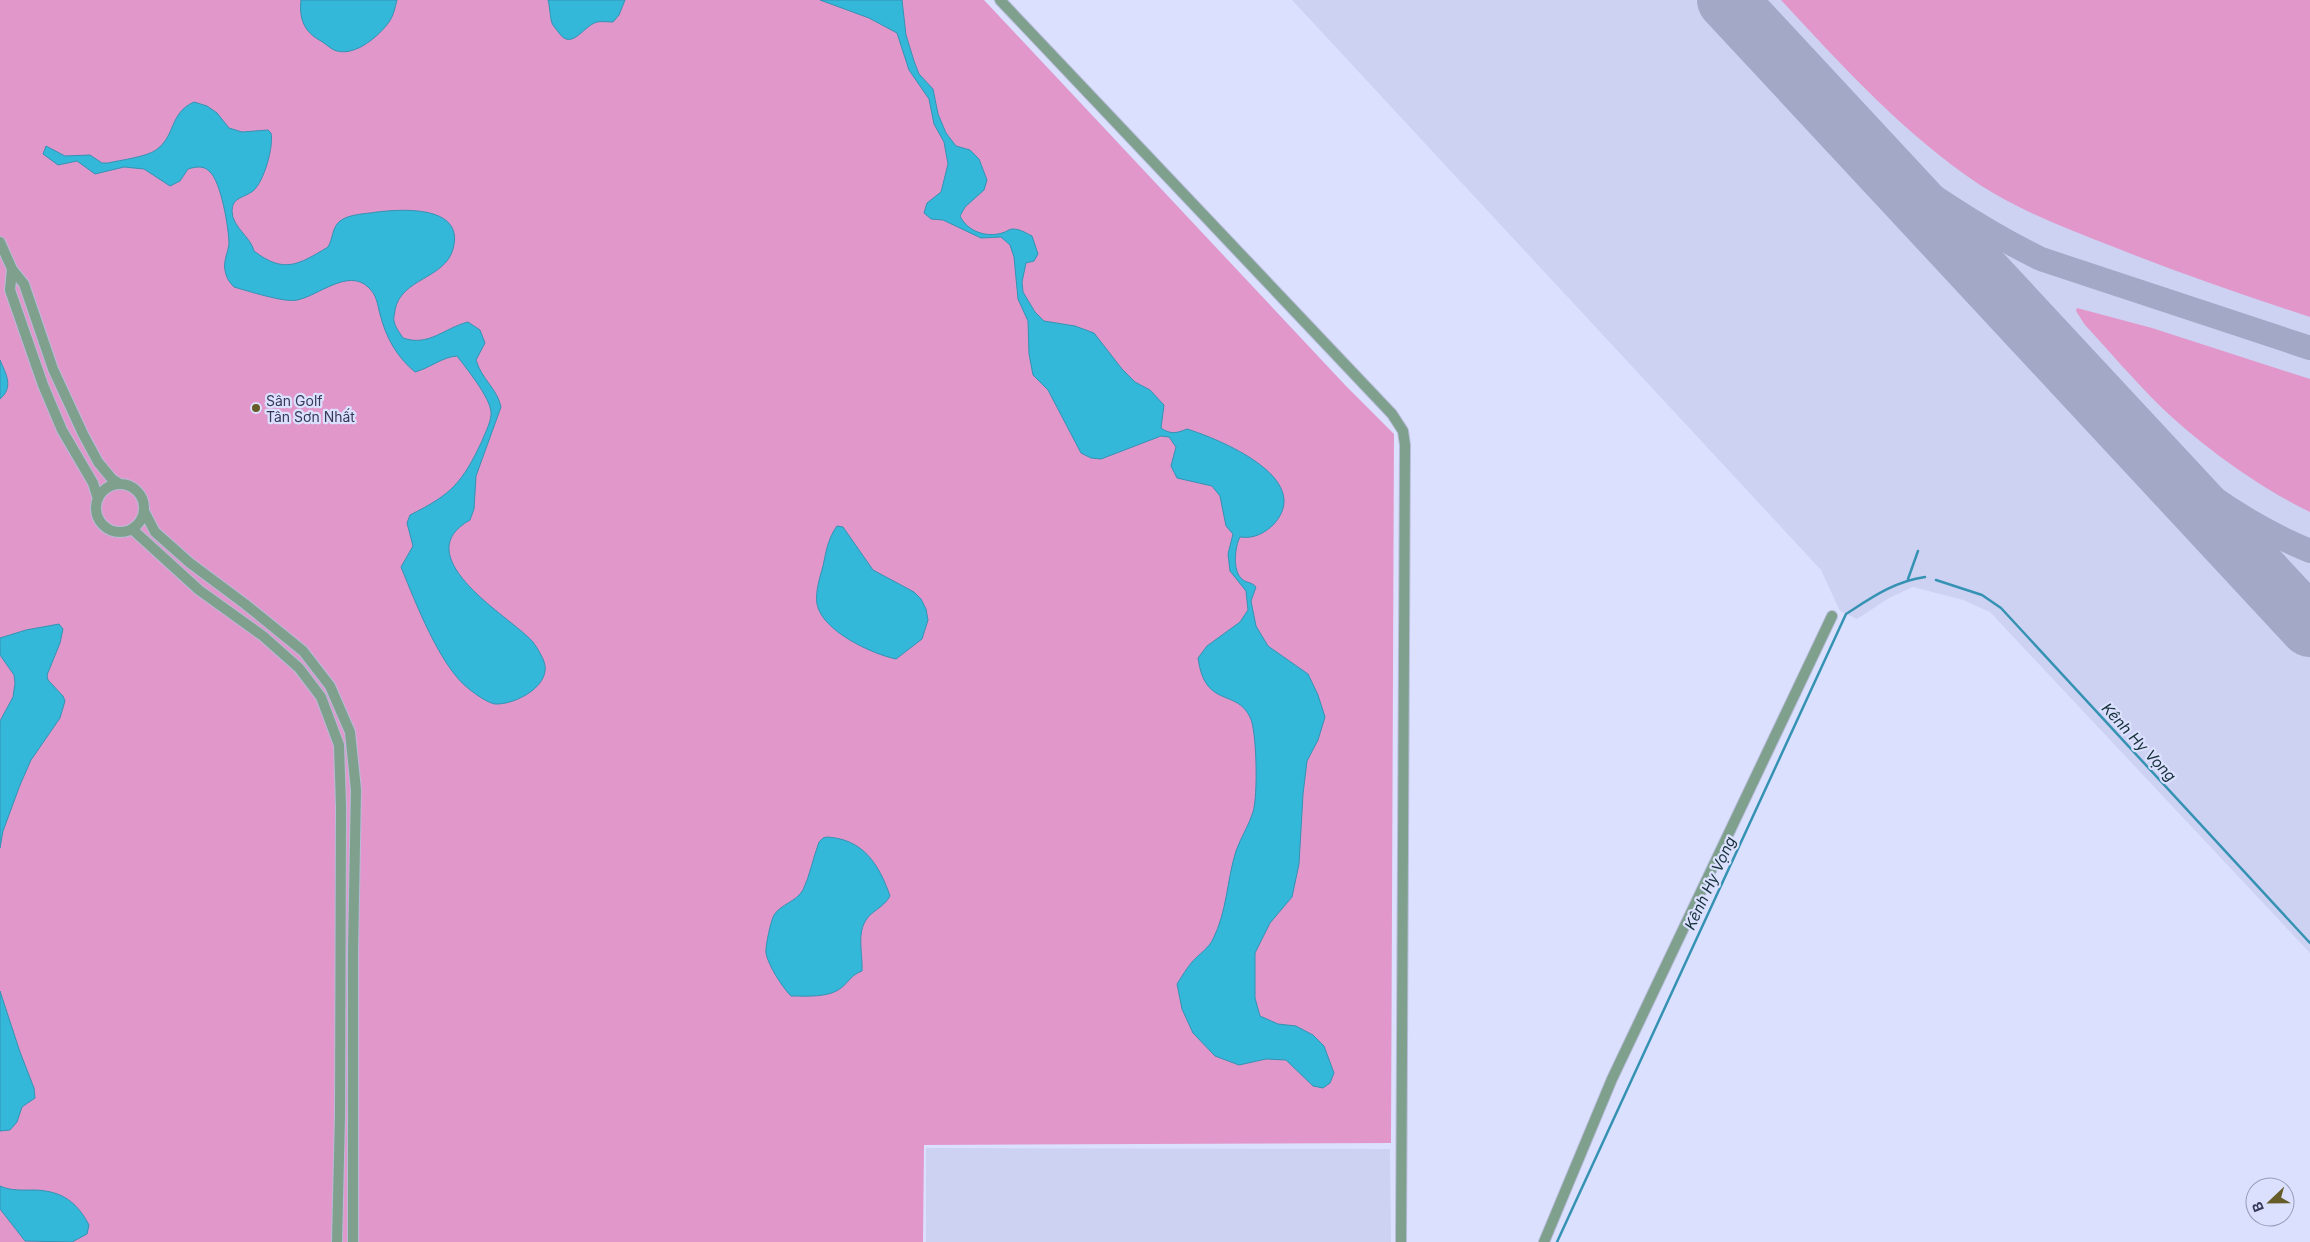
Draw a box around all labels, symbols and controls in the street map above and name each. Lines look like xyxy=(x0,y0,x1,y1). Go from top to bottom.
place label: Sân Golf Tân Sơn Nhất xyxy=(266,392,355,425)
marker: Sân Golf Tân Sơn Nhất xyxy=(250,402,262,414)
water label: Kênh Hy Vọng xyxy=(2098,699,2180,785)
water label: Kênh Hy Vọng xyxy=(1680,833,1740,933)
north arrow xyxy=(2245,1177,2295,1227)
text: B xyxy=(2248,1200,2267,1215)

